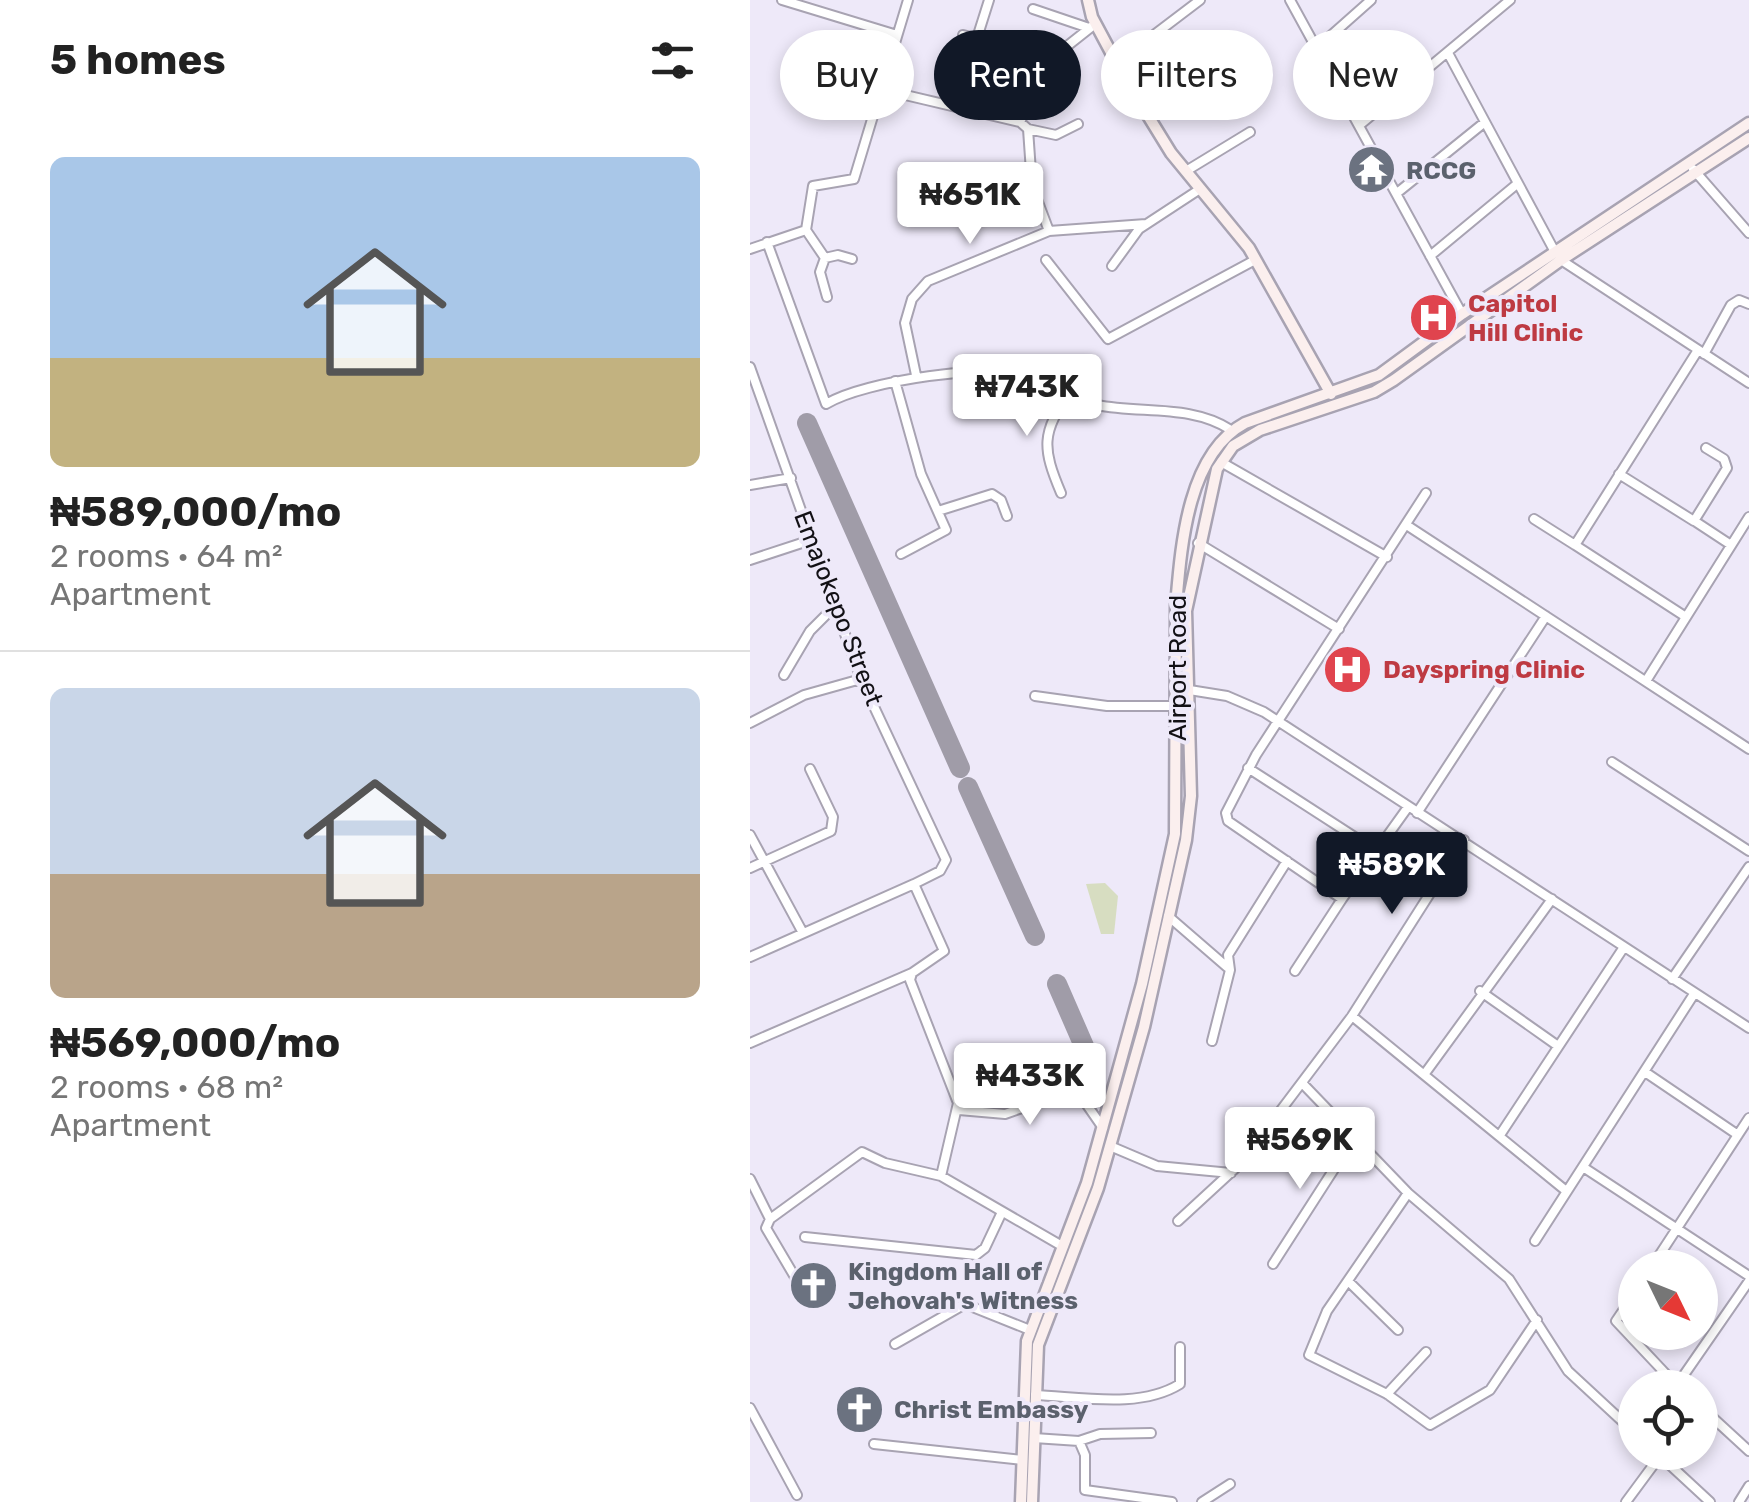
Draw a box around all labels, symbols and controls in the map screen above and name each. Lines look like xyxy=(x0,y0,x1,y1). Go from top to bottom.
chip: Buy xyxy=(780,30,914,120)
chip: Rent xyxy=(934,30,1081,120)
chip: Filters xyxy=(1101,30,1273,120)
chip: New xyxy=(1293,30,1434,120)
icon: filters xyxy=(645,33,700,88)
text: 5 homes xyxy=(50,35,226,85)
temple icon: RCCG xyxy=(1345,144,1397,196)
place label: RCCG xyxy=(1406,156,1476,185)
pin: ₦651K xyxy=(900,162,1040,247)
text: ₦651K xyxy=(919,175,1021,213)
icon: home xyxy=(285,222,465,402)
place label: Capitol Hill Clinic xyxy=(1468,289,1583,347)
hospital icon: Capitol Hill Clinic xyxy=(1407,291,1459,343)
pin: ₦743K xyxy=(957,354,1097,439)
text: ₦743K xyxy=(975,367,1079,405)
text: ₦589,000/mo xyxy=(50,487,341,537)
street label: Emajokepo Street xyxy=(788,507,889,710)
text: 2 rooms · 64 m² xyxy=(50,537,283,575)
text: Apartment xyxy=(50,575,211,613)
street label: Airport Road xyxy=(1163,595,1192,741)
hospital icon: Dayspring Clinic xyxy=(1322,643,1374,695)
place label: Dayspring Clinic xyxy=(1383,655,1585,684)
icon: home xyxy=(285,753,465,933)
pin: ₦589K xyxy=(1322,832,1462,917)
text: ₦589K xyxy=(1338,845,1446,883)
text: ₦569,000/mo xyxy=(50,1018,340,1068)
pin: ₦433K xyxy=(960,1043,1100,1128)
text: ₦433K xyxy=(976,1056,1084,1094)
text: 2 rooms · 68 m² xyxy=(50,1068,283,1106)
text: Apartment xyxy=(50,1106,211,1144)
pin: ₦569K xyxy=(1230,1107,1370,1192)
text: ₦569K xyxy=(1247,1120,1353,1158)
north arrow xyxy=(1618,1250,1718,1350)
map controls xyxy=(1618,1250,1718,1470)
place label: Kingdom Hall of Jehovah's Witness xyxy=(848,1257,1078,1315)
church icon: Kingdom Hall of Jehovah's Witness xyxy=(787,1259,839,1311)
button: locate xyxy=(1618,1370,1718,1470)
church icon: Christ Embassy xyxy=(833,1383,885,1435)
place label: Christ Embassy xyxy=(894,1395,1089,1424)

